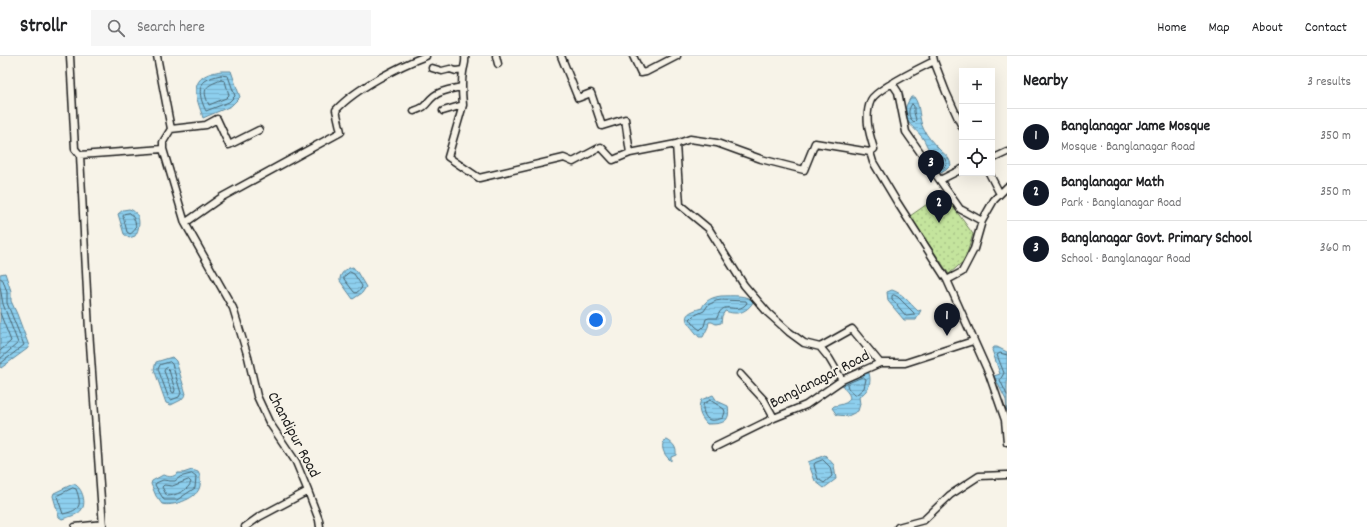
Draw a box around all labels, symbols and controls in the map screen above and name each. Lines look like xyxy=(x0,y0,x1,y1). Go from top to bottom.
search box xyxy=(91,10,371,46)
text: Strollr xyxy=(20,14,67,41)
icon: search xyxy=(105,17,127,39)
text: Search here xyxy=(137,17,205,39)
text: Home xyxy=(1157,18,1186,38)
text: Map xyxy=(1208,18,1230,38)
text: About xyxy=(1252,18,1283,38)
text: Contact xyxy=(1305,18,1347,38)
map controls xyxy=(959,68,995,176)
button: + xyxy=(959,68,995,104)
text: Nearby xyxy=(1023,70,1067,94)
text: 3 results xyxy=(1307,73,1351,92)
button: − xyxy=(959,104,995,140)
text: Banglanagar Jame Mosque xyxy=(1061,116,1210,138)
text: 1 xyxy=(1035,127,1037,146)
text: 350 m xyxy=(1320,127,1351,146)
text: Mosque · Banglanagar Road xyxy=(1061,138,1195,157)
button: locate xyxy=(959,140,995,176)
pin: 3 xyxy=(918,150,944,183)
text: Banglanagar Math xyxy=(1061,172,1164,194)
text: 2 xyxy=(1033,183,1039,202)
text: 350 m xyxy=(1320,183,1351,202)
pin: 2 xyxy=(926,190,952,223)
text: Park · Banglanagar Road xyxy=(1061,194,1181,213)
text: Banglanagar Govt. Primary School xyxy=(1061,228,1252,250)
text: 3 xyxy=(1033,239,1039,258)
text: 360 m xyxy=(1320,239,1351,258)
text: School · Banglanagar Road xyxy=(1061,250,1191,269)
pin: 1 xyxy=(934,303,960,336)
your location xyxy=(586,310,606,330)
street label: Banglanagar Road xyxy=(766,345,874,415)
street label: Chandipur Road xyxy=(261,388,325,482)

